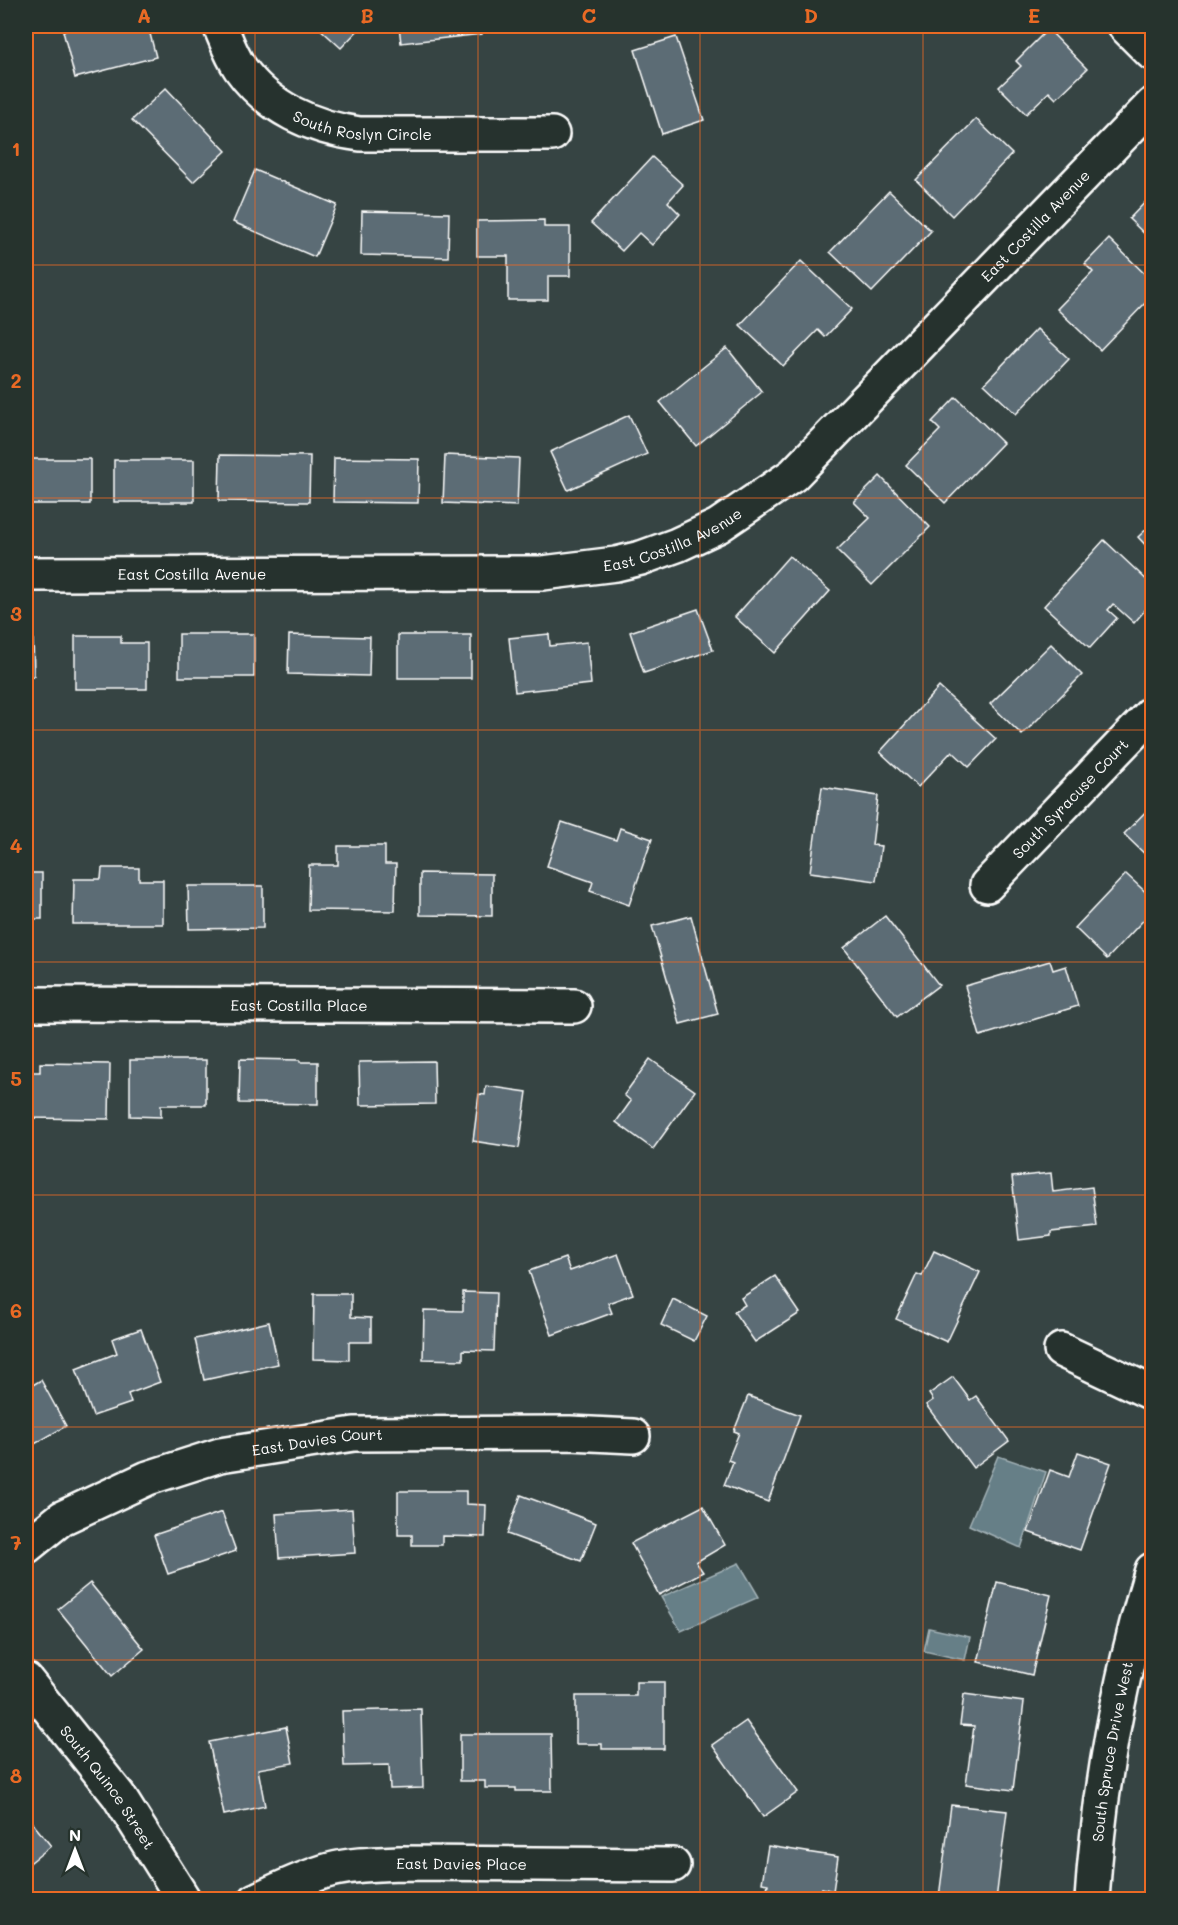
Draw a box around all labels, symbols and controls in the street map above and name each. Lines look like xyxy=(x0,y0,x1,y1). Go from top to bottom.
text: A xyxy=(137,2,151,28)
text: B xyxy=(360,2,374,28)
text: C xyxy=(582,2,597,28)
text: D xyxy=(804,2,818,28)
text: E xyxy=(1028,2,1040,28)
street label: South Roslyn Circle xyxy=(290,105,432,144)
text: 1 xyxy=(12,135,20,161)
street label: East Costilla Avenue xyxy=(976,165,1094,286)
text: 2 xyxy=(10,367,22,393)
street label: East Costilla Avenue xyxy=(602,503,746,575)
street label: East Costilla Avenue xyxy=(118,564,266,584)
text: 3 xyxy=(10,600,22,626)
street label: South Syracuse Court xyxy=(1008,734,1132,863)
text: 4 xyxy=(10,832,23,858)
street label: East Costilla Place xyxy=(230,995,368,1015)
text: 5 xyxy=(10,1065,22,1091)
text: 6 xyxy=(10,1297,22,1323)
street label: East Davies Court xyxy=(250,1424,383,1460)
text: 7 xyxy=(10,1529,22,1555)
street label: South Spruce Drive West xyxy=(1087,1659,1137,1843)
street label: South Quince Street xyxy=(56,1721,160,1853)
text: 8 xyxy=(10,1762,22,1788)
north arrow xyxy=(45,1820,105,1880)
text: N xyxy=(69,1824,81,1845)
street label: East Davies Place xyxy=(396,1853,527,1874)

